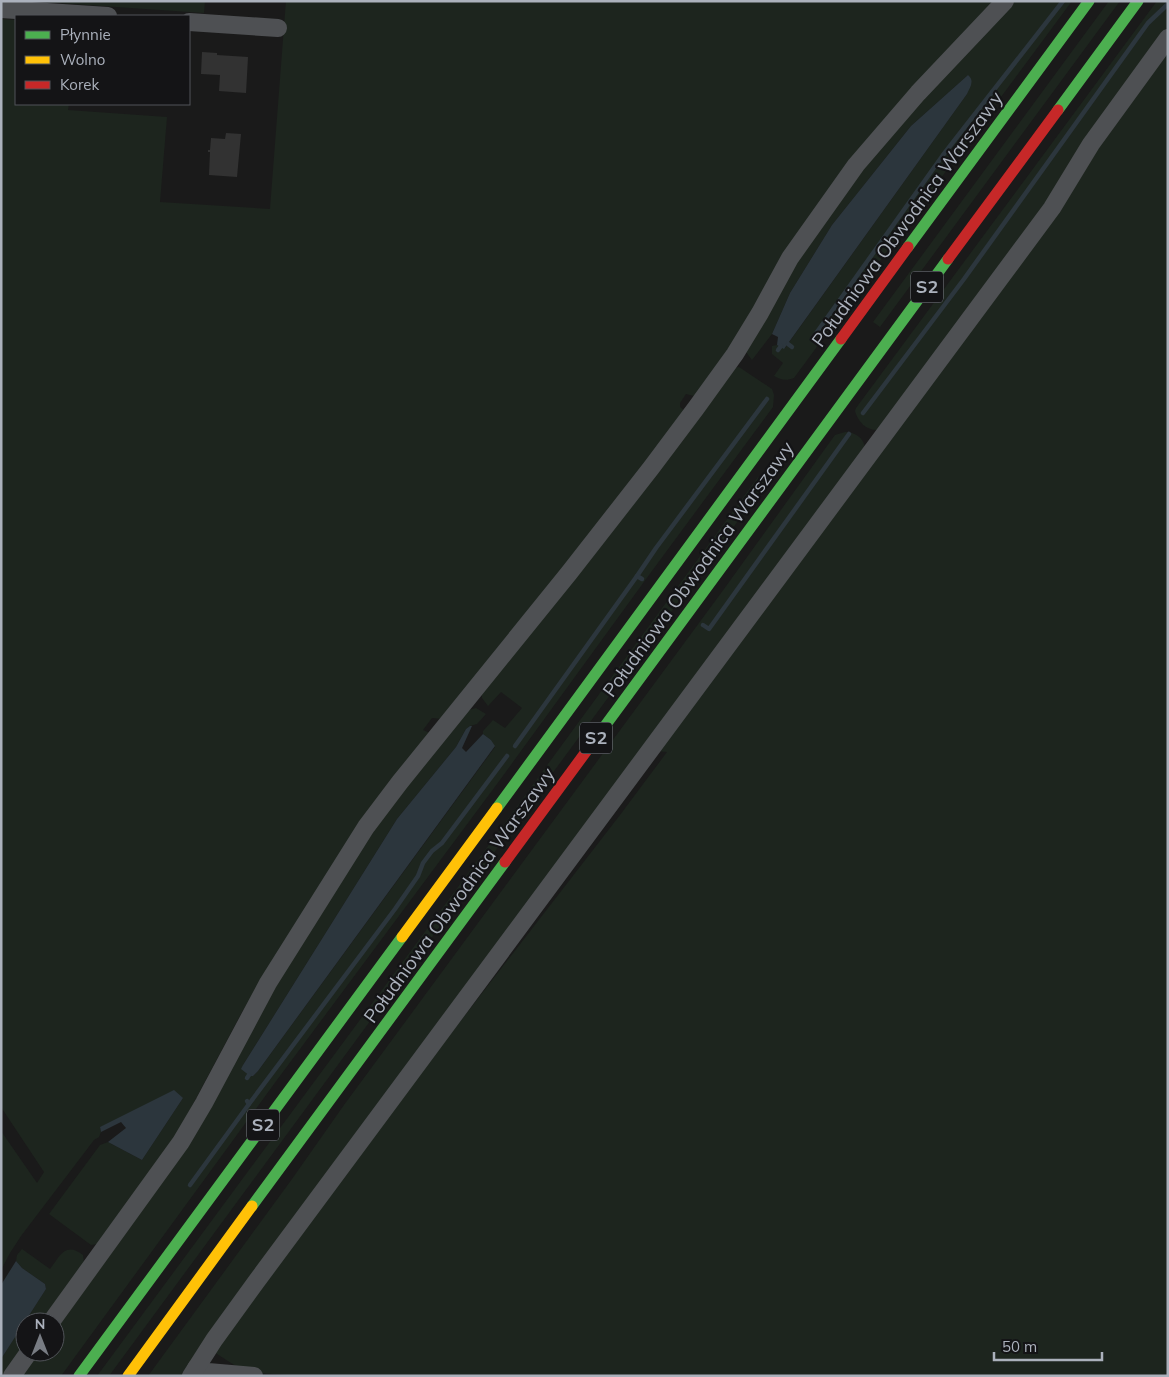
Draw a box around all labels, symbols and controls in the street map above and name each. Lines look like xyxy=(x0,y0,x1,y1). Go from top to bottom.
legend xyxy=(15,15,190,105)
text: Płynnie xyxy=(60,25,111,44)
text: Wolno xyxy=(60,50,105,69)
text: Korek xyxy=(60,75,99,94)
street label: Południowa Obwodnica Warszawy xyxy=(806,87,1008,351)
road number: S2 xyxy=(911,272,943,302)
street label: Południowa Obwodnica Warszawy xyxy=(597,437,799,701)
road number: S2 xyxy=(580,722,612,754)
street label: Południowa Obwodnica Warszawy xyxy=(358,763,560,1027)
road number: S2 xyxy=(247,1110,279,1140)
north arrow xyxy=(15,1312,65,1362)
text: N xyxy=(35,1315,45,1333)
scale bar xyxy=(994,1330,1102,1362)
text: 50 m xyxy=(1002,1337,1037,1356)

